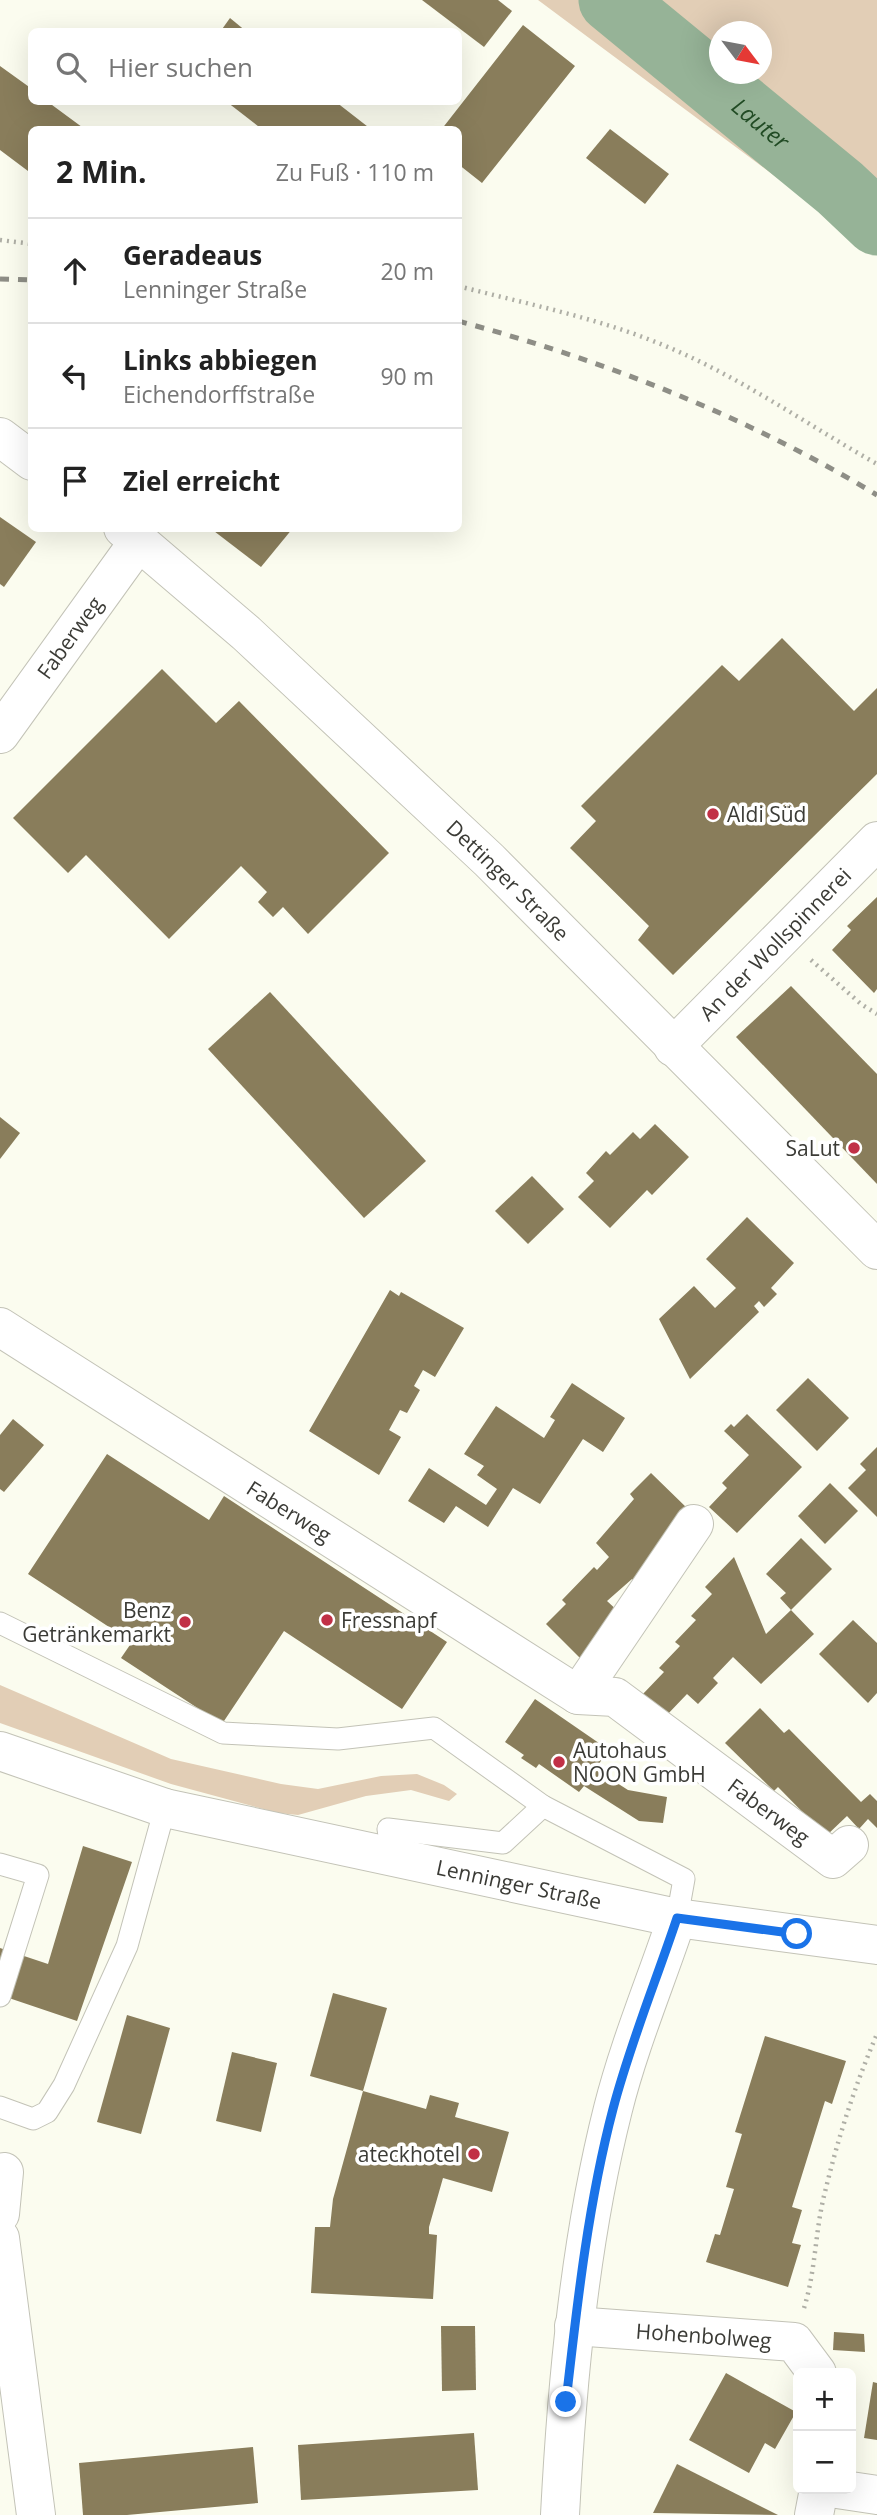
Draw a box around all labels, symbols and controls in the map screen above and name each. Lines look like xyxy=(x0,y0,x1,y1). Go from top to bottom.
north arrow xyxy=(709,21,772,84)
search box xyxy=(28,28,462,105)
icon: search xyxy=(52,48,90,86)
text: Hier suchen xyxy=(108,49,253,85)
water label: Lauter xyxy=(725,90,797,157)
text: 2 Min. xyxy=(56,151,147,192)
text: Zu Fuß · 110 m xyxy=(276,156,434,188)
text: Geradeaus xyxy=(123,237,262,273)
icon: ahead xyxy=(56,252,94,290)
text: 20 m xyxy=(380,255,434,287)
text: Lenninger Straße xyxy=(123,273,307,305)
text: Links abbiegen xyxy=(123,342,318,378)
icon: left xyxy=(56,357,94,395)
text: 90 m xyxy=(380,360,434,392)
text: Eichendorffstraße xyxy=(123,378,315,410)
icon: arrive xyxy=(56,462,94,500)
text: Ziel erreicht xyxy=(123,463,280,499)
street label: Faberweg xyxy=(30,591,109,684)
place label: Aldi Süd xyxy=(727,800,806,828)
marker: Aldi Süd xyxy=(705,806,721,822)
street label: Dettinger Straße xyxy=(441,814,576,947)
street label: An der Wollspinnerei xyxy=(693,861,857,1026)
place label: SaLut xyxy=(785,1134,840,1162)
marker: SaLut xyxy=(846,1140,862,1156)
street label: Faberweg xyxy=(242,1474,337,1549)
place label: Benz Getränkemarkt xyxy=(22,1596,171,1648)
place label: Fressnapf xyxy=(341,1606,439,1634)
marker: Fressnapf xyxy=(319,1612,335,1628)
marker: Benz Getränkemarkt xyxy=(177,1614,193,1630)
place label: Autohaus NOON GmbH xyxy=(573,1736,706,1788)
marker: Autohaus NOON GmbH xyxy=(551,1754,567,1770)
street label: Faberweg xyxy=(722,1772,815,1851)
street label: Lenninger Straße xyxy=(434,1853,604,1915)
route start xyxy=(781,1918,812,1949)
place label: ateckhotel xyxy=(358,2140,460,2168)
marker: ateckhotel xyxy=(466,2146,482,2162)
street label: Hohenbolweg xyxy=(635,2317,772,2354)
map controls xyxy=(793,2368,856,2494)
button: + xyxy=(793,2368,856,2431)
route end xyxy=(550,2386,581,2417)
button: − xyxy=(793,2431,856,2494)

